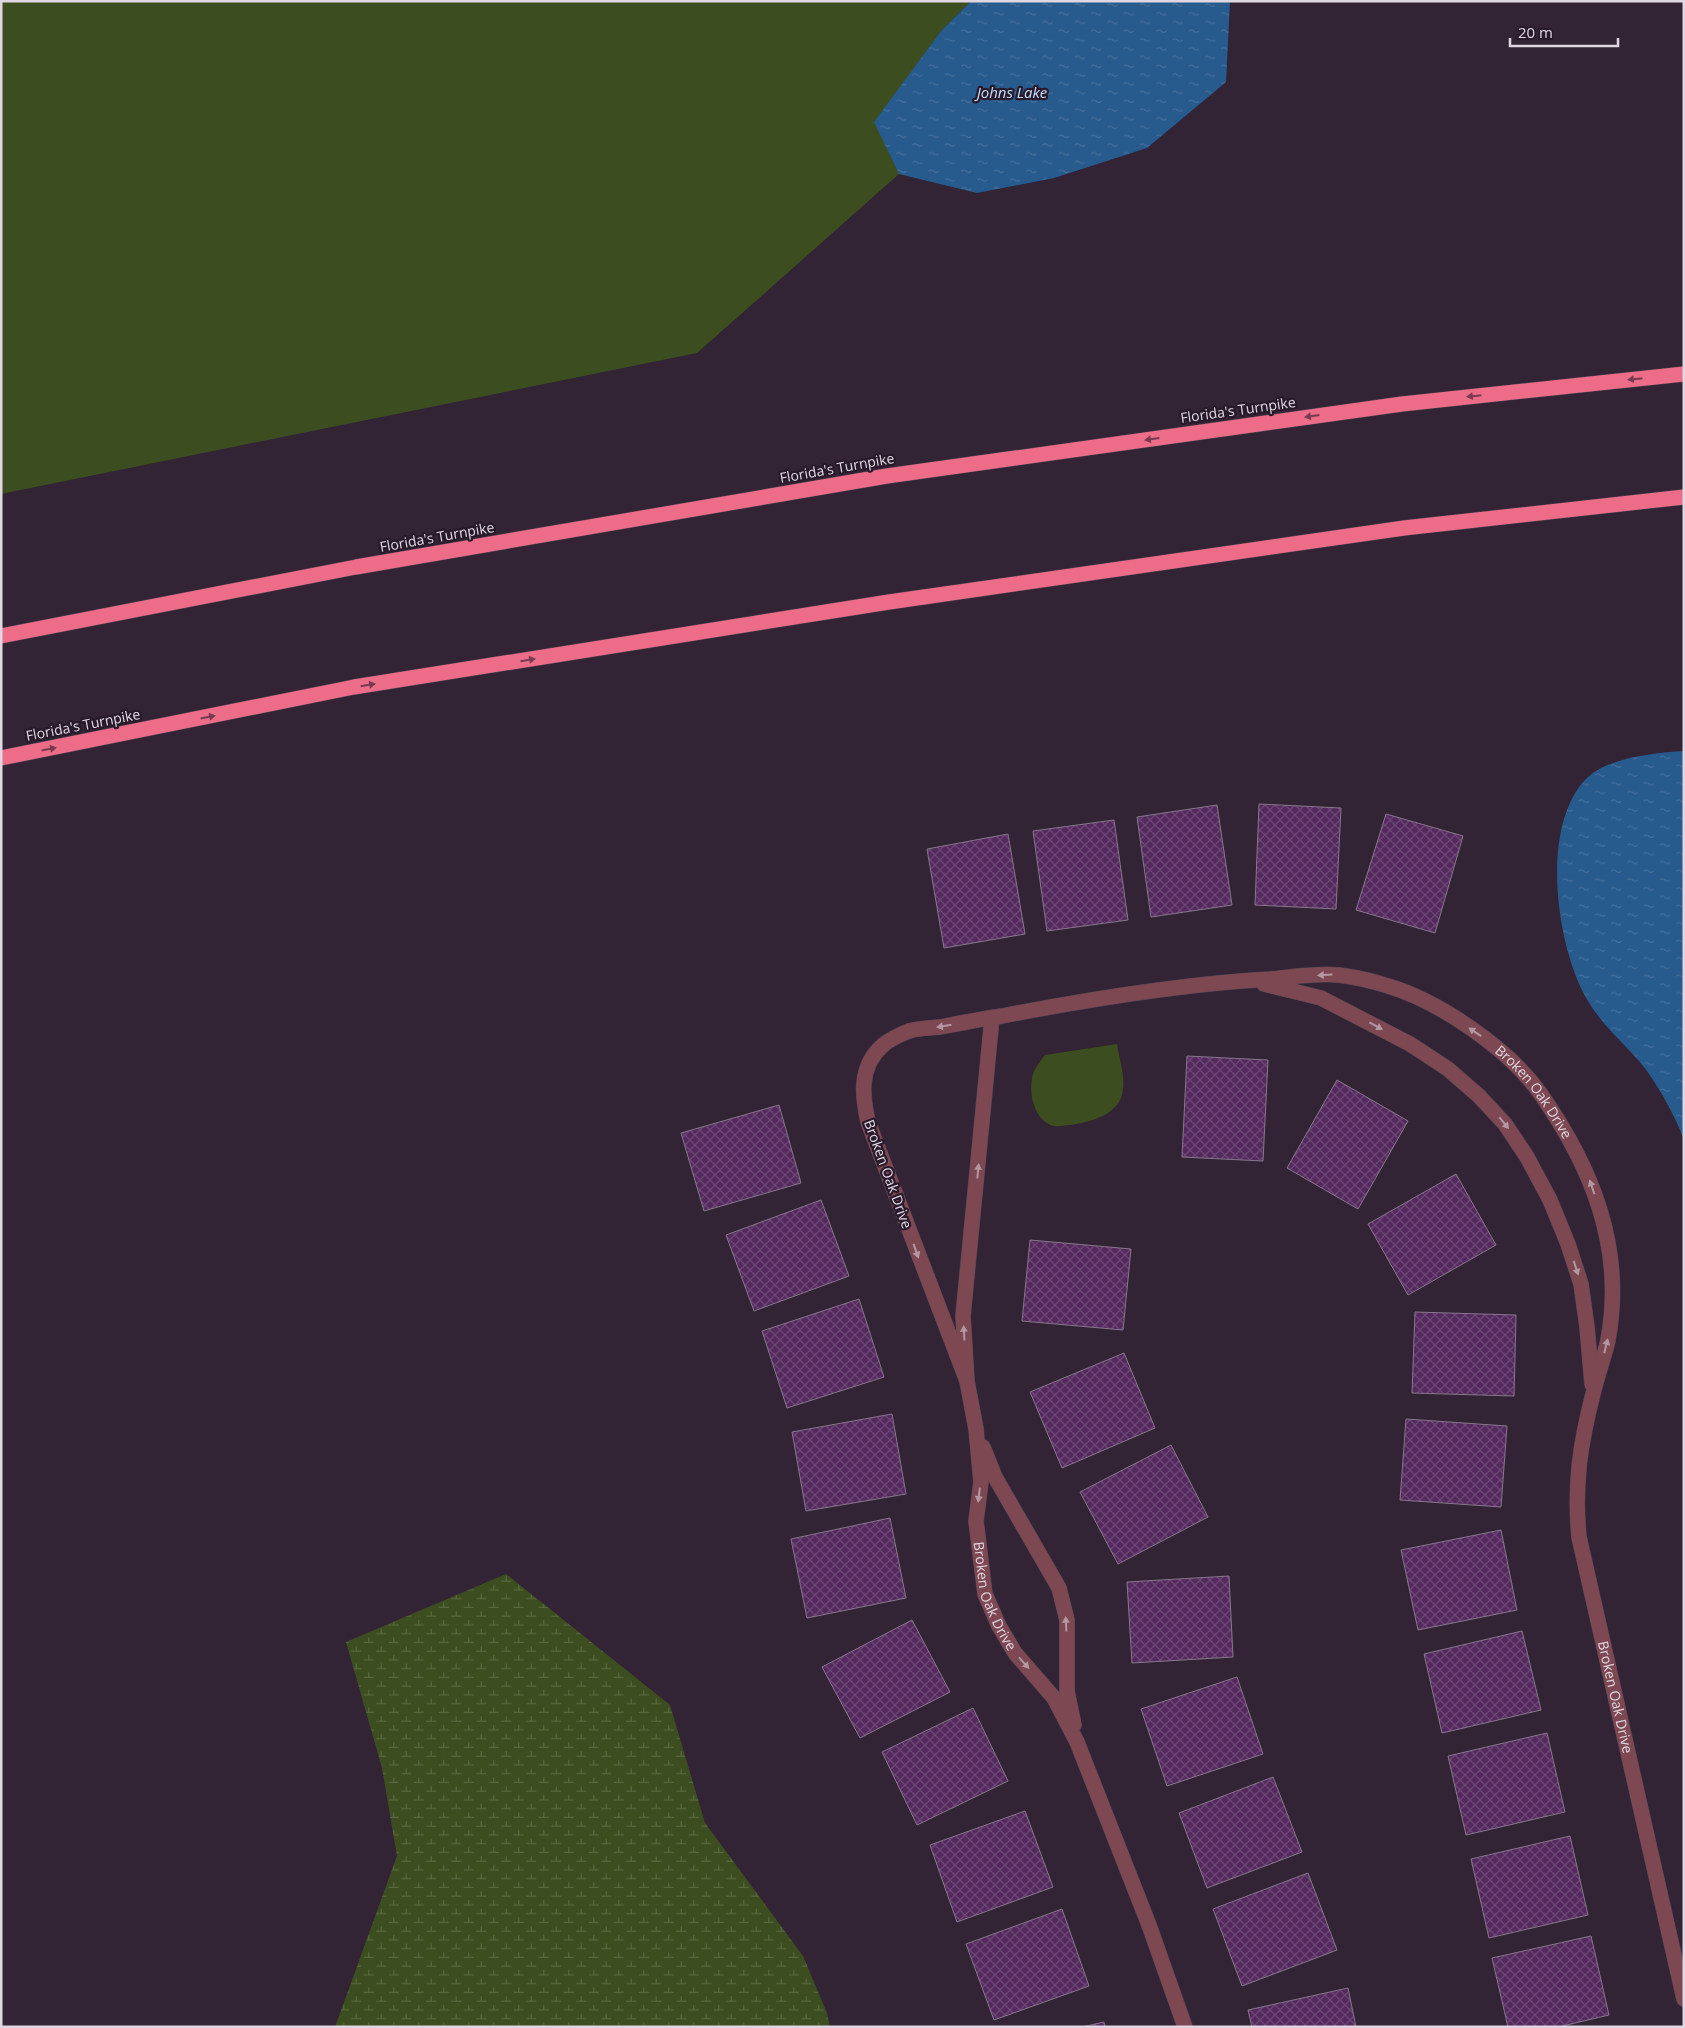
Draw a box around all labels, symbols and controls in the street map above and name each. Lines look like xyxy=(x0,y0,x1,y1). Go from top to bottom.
scale bar xyxy=(1510,15,1618,47)
text: 20 m xyxy=(1518,22,1553,42)
water label: Johns Lake xyxy=(974,82,1048,102)
one-way arrow xyxy=(1627,375,1643,383)
street label: Florida's Turnpike xyxy=(1179,392,1297,427)
one-way arrow xyxy=(1465,392,1481,400)
one-way arrow xyxy=(1304,412,1320,420)
one-way arrow xyxy=(1143,435,1159,443)
street label: Florida's Turnpike xyxy=(778,448,896,487)
street label: Florida's Turnpike xyxy=(378,517,496,556)
one-way arrow xyxy=(521,655,537,663)
one-way arrow xyxy=(360,681,376,689)
street label: Florida's Turnpike xyxy=(24,704,142,745)
one-way arrow xyxy=(201,712,217,720)
one-way arrow xyxy=(41,744,57,752)
one-way arrow xyxy=(1317,972,1333,980)
one-way arrow xyxy=(1369,1021,1382,1030)
one-way arrow xyxy=(935,1022,951,1030)
one-way arrow xyxy=(1468,1027,1482,1037)
street label: Broken Oak Drive xyxy=(1491,1041,1577,1142)
street label: Broken Oak Drive xyxy=(860,1117,917,1231)
one-way arrow xyxy=(1498,1117,1509,1130)
one-way arrow xyxy=(974,1163,982,1179)
one-way arrow xyxy=(1588,1179,1596,1194)
one-way arrow xyxy=(913,1243,920,1258)
one-way arrow xyxy=(1572,1261,1580,1276)
one-way arrow xyxy=(960,1324,968,1340)
one-way arrow xyxy=(1602,1338,1610,1354)
one-way arrow xyxy=(975,1487,983,1503)
street label: Broken Oak Drive xyxy=(970,1540,1021,1654)
one-way arrow xyxy=(1062,1616,1070,1632)
street label: Broken Oak Drive xyxy=(1594,1639,1638,1755)
one-way arrow xyxy=(1018,1657,1030,1669)

